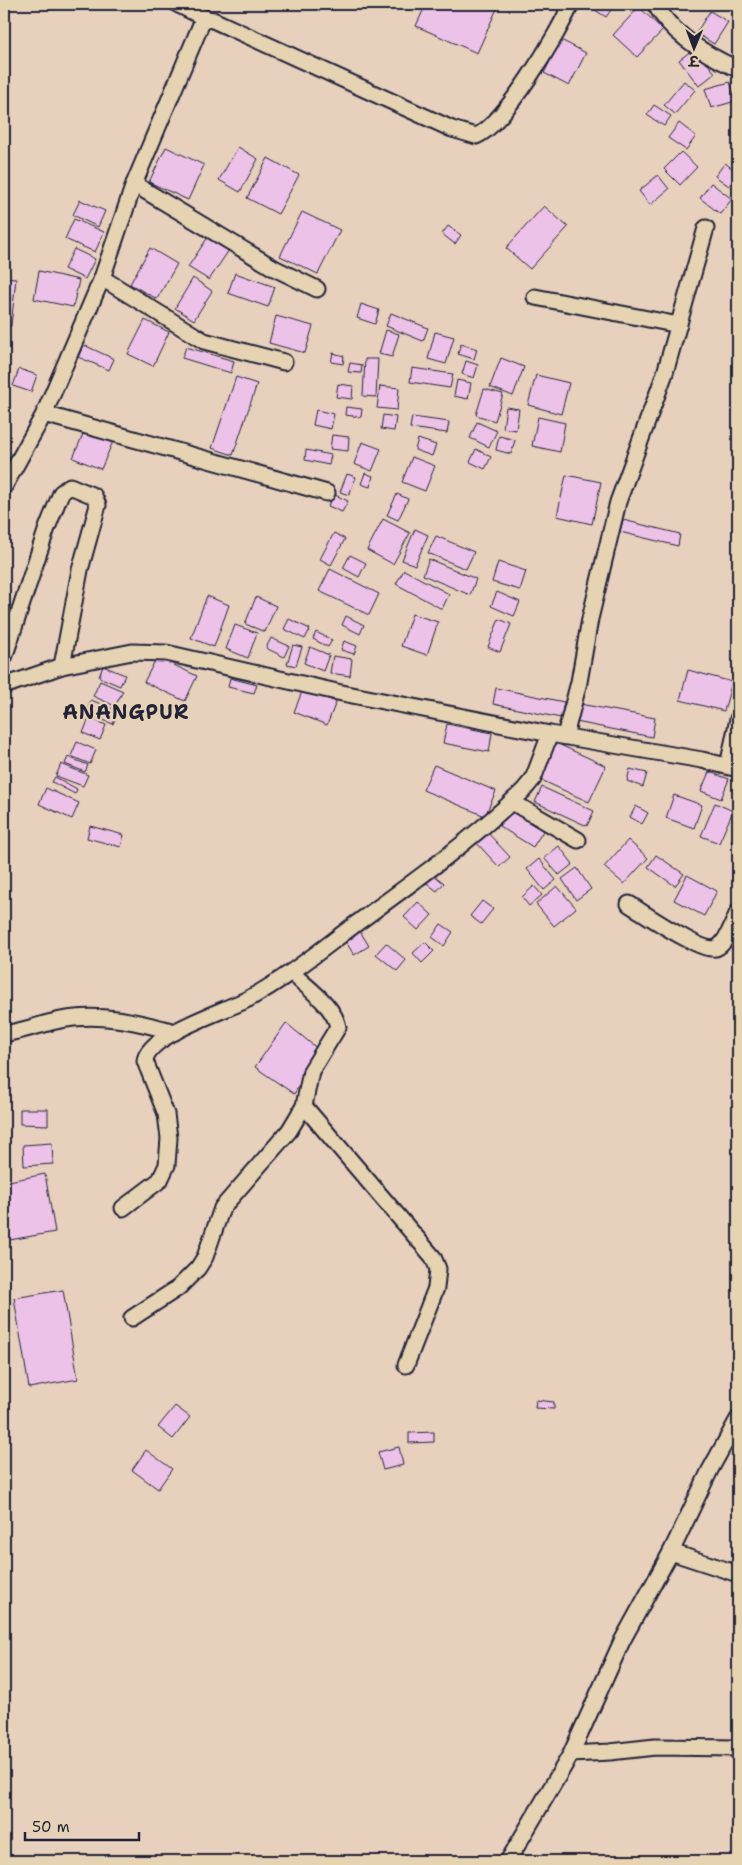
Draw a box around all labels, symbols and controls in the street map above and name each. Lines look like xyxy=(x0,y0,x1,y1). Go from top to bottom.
north arrow xyxy=(670,22,720,72)
text: उ xyxy=(687,52,701,70)
district label: ANANGPUR xyxy=(62,699,190,725)
scale bar xyxy=(25,1810,139,1842)
text: 50 m xyxy=(32,1817,70,1837)

